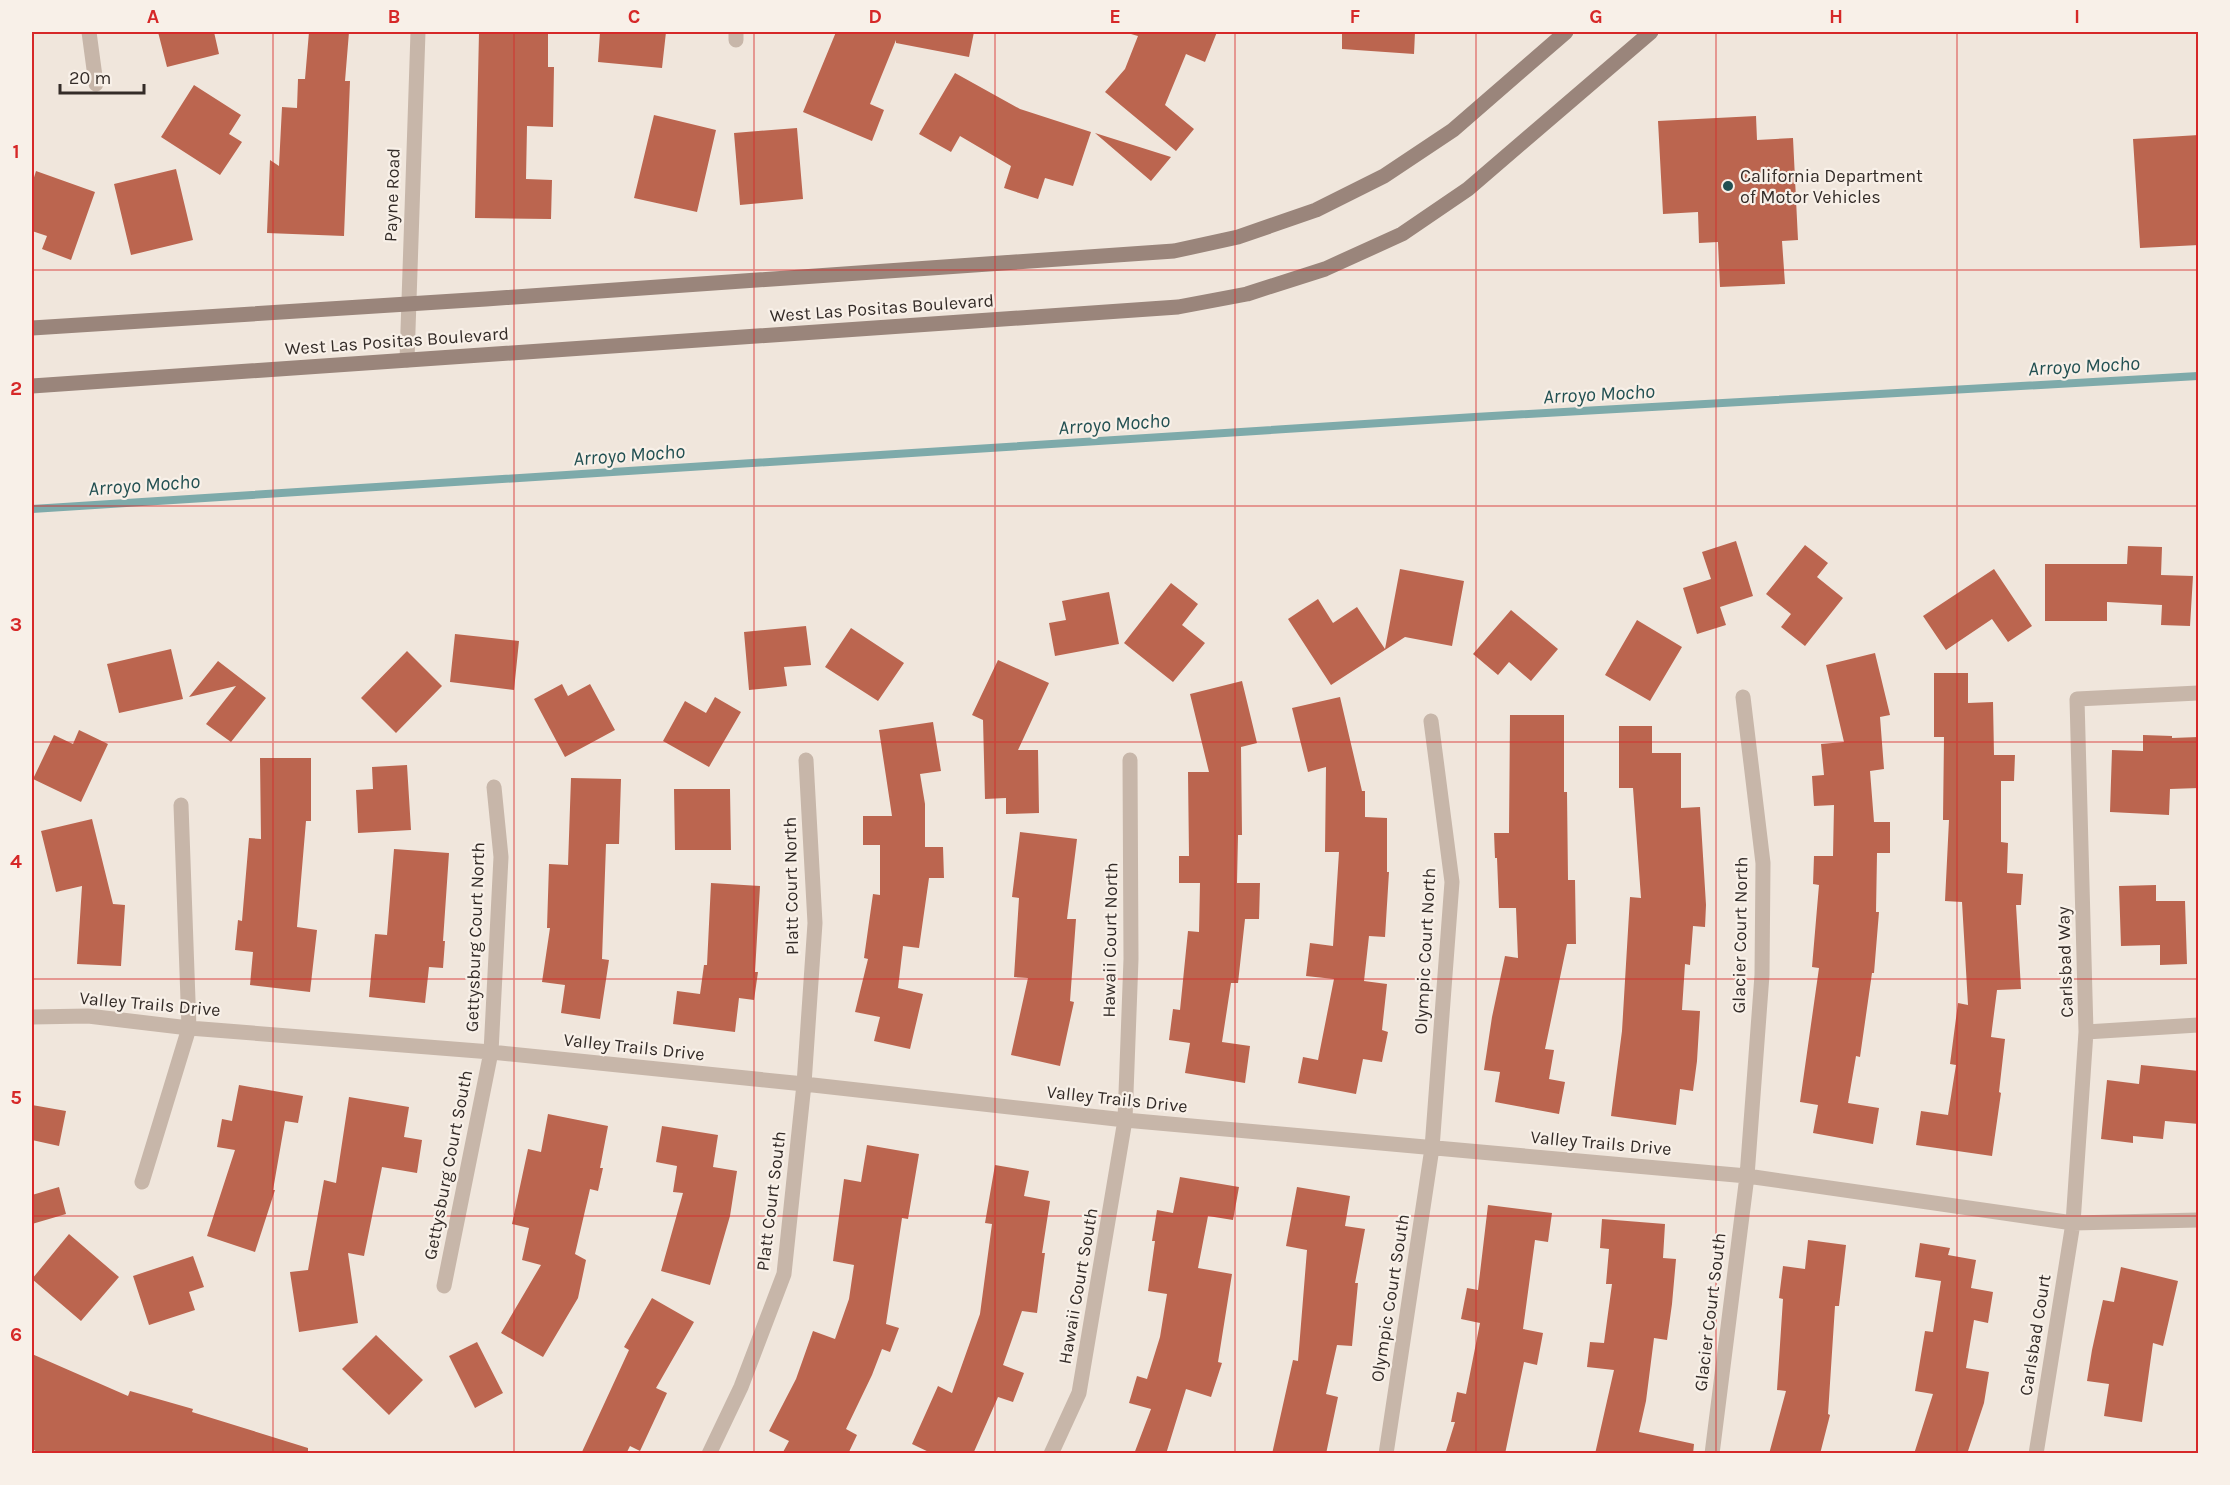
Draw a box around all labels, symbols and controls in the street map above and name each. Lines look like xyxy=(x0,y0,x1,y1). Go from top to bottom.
text: A xyxy=(147,5,160,28)
text: B xyxy=(388,5,400,28)
text: C xyxy=(628,5,640,28)
text: D xyxy=(868,5,882,28)
text: E xyxy=(1109,5,1121,28)
text: F xyxy=(1350,5,1361,28)
text: G xyxy=(1589,5,1603,28)
text: H xyxy=(1829,5,1843,28)
text: I xyxy=(2074,5,2080,28)
scale bar xyxy=(60,57,144,95)
text: 20 m xyxy=(69,67,111,89)
text: 1 xyxy=(12,140,20,163)
street label: Payne Road xyxy=(379,148,405,242)
place label: California Department of Motor Vehicles xyxy=(1740,165,1923,208)
marker: California Department of Motor Vehicles xyxy=(1721,179,1735,193)
street label: West Las Positas Boulevard xyxy=(769,289,995,327)
street label: West Las Positas Boulevard xyxy=(284,322,510,360)
water label: Arroyo Mocho xyxy=(2028,352,2141,380)
text: 2 xyxy=(10,377,22,400)
water label: Arroyo Mocho xyxy=(1543,380,1656,408)
water label: Arroyo Mocho xyxy=(1057,409,1171,439)
water label: Arroyo Mocho xyxy=(572,440,686,470)
water label: Arroyo Mocho xyxy=(87,470,201,500)
text: 3 xyxy=(10,613,22,636)
street label: Platt Court North xyxy=(779,817,803,955)
street label: Gettysburg Court North xyxy=(461,842,489,1032)
text: 4 xyxy=(10,850,22,873)
street label: Glacier Court North xyxy=(1728,856,1752,1014)
street label: Hawaii Court North xyxy=(1098,862,1122,1018)
street label: Olympic Court North xyxy=(1410,867,1440,1035)
street label: Carlsbad Way xyxy=(2052,905,2078,1018)
street label: Valley Trails Drive xyxy=(78,987,222,1021)
street label: Valley Trails Drive xyxy=(562,1029,706,1065)
street label: Gettysburg Court South xyxy=(419,1068,477,1262)
street label: Valley Trails Drive xyxy=(1045,1081,1189,1117)
text: 5 xyxy=(10,1086,22,1109)
street label: Valley Trails Drive xyxy=(1529,1126,1673,1160)
street label: Platt Court South xyxy=(751,1130,791,1272)
street label: Hawaii Court South xyxy=(1053,1206,1103,1366)
street label: Olympic Court South xyxy=(1366,1212,1414,1384)
street label: Glacier Court South xyxy=(1689,1231,1731,1393)
street label: Carlsbad Court xyxy=(2015,1273,2055,1397)
text: 6 xyxy=(10,1323,22,1346)

